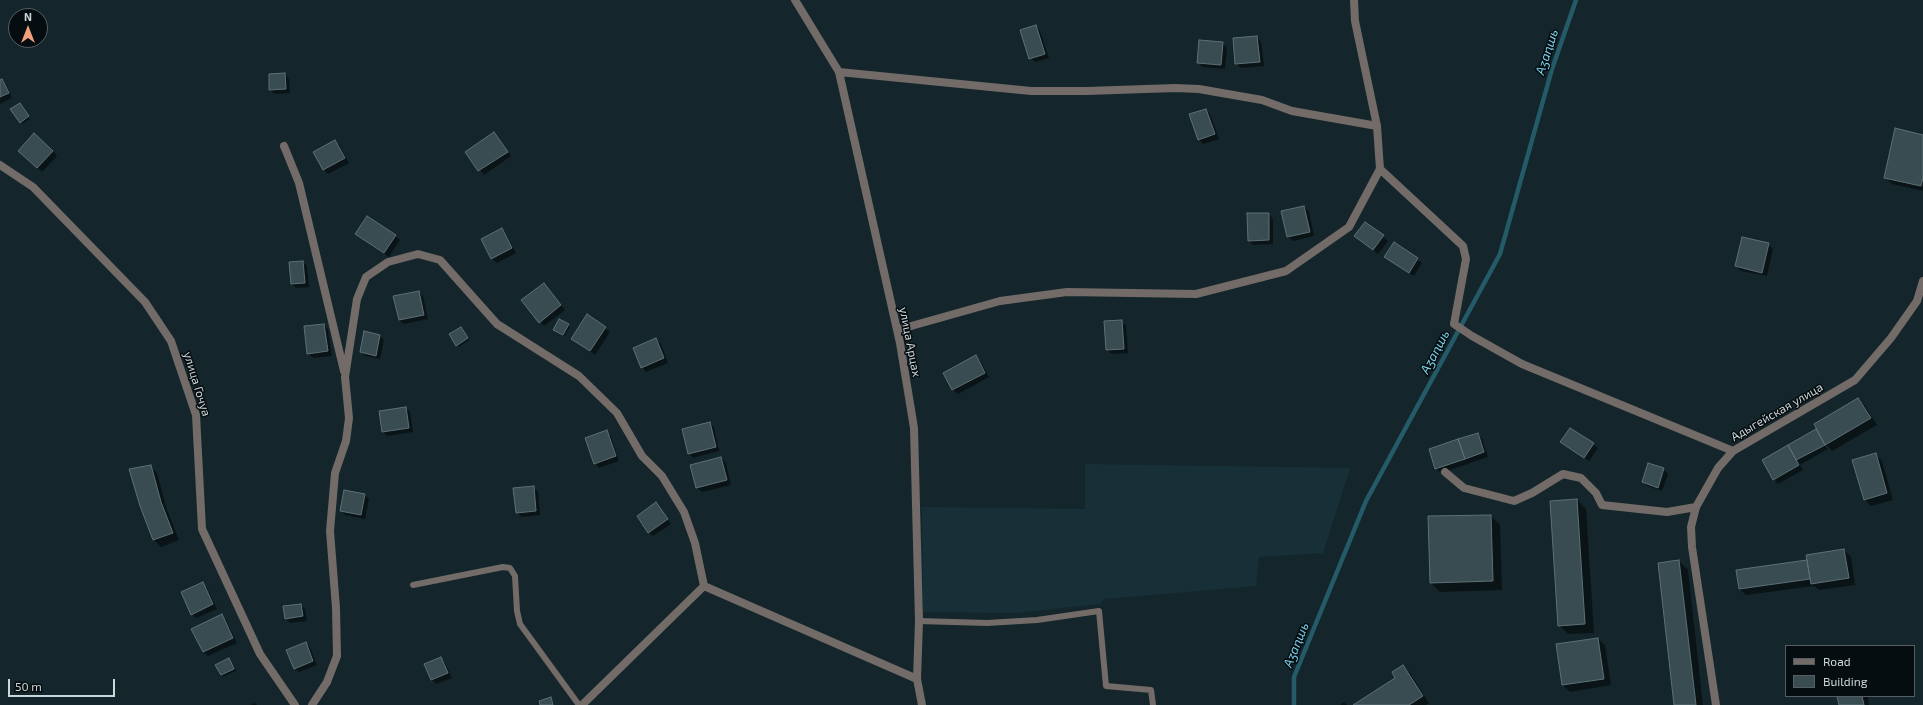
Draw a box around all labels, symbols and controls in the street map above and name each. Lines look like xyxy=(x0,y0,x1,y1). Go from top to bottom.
north arrow xyxy=(8,8,48,48)
text: N xyxy=(24,10,32,23)
water label: Аӡаԥшь xyxy=(1532,27,1562,77)
street label: улица Арцах xyxy=(896,306,924,378)
water label: Аӡаԥшь xyxy=(1417,327,1453,377)
street label: улица Гочуа xyxy=(180,350,214,418)
street label: Адыгейская улица xyxy=(1728,380,1826,444)
water label: Аӡаԥшь xyxy=(1280,620,1312,670)
legend xyxy=(1785,645,1915,697)
text: Road xyxy=(1823,654,1851,668)
scale bar xyxy=(10,671,117,697)
text: Building xyxy=(1823,674,1867,688)
text: 50 m xyxy=(15,679,42,693)

